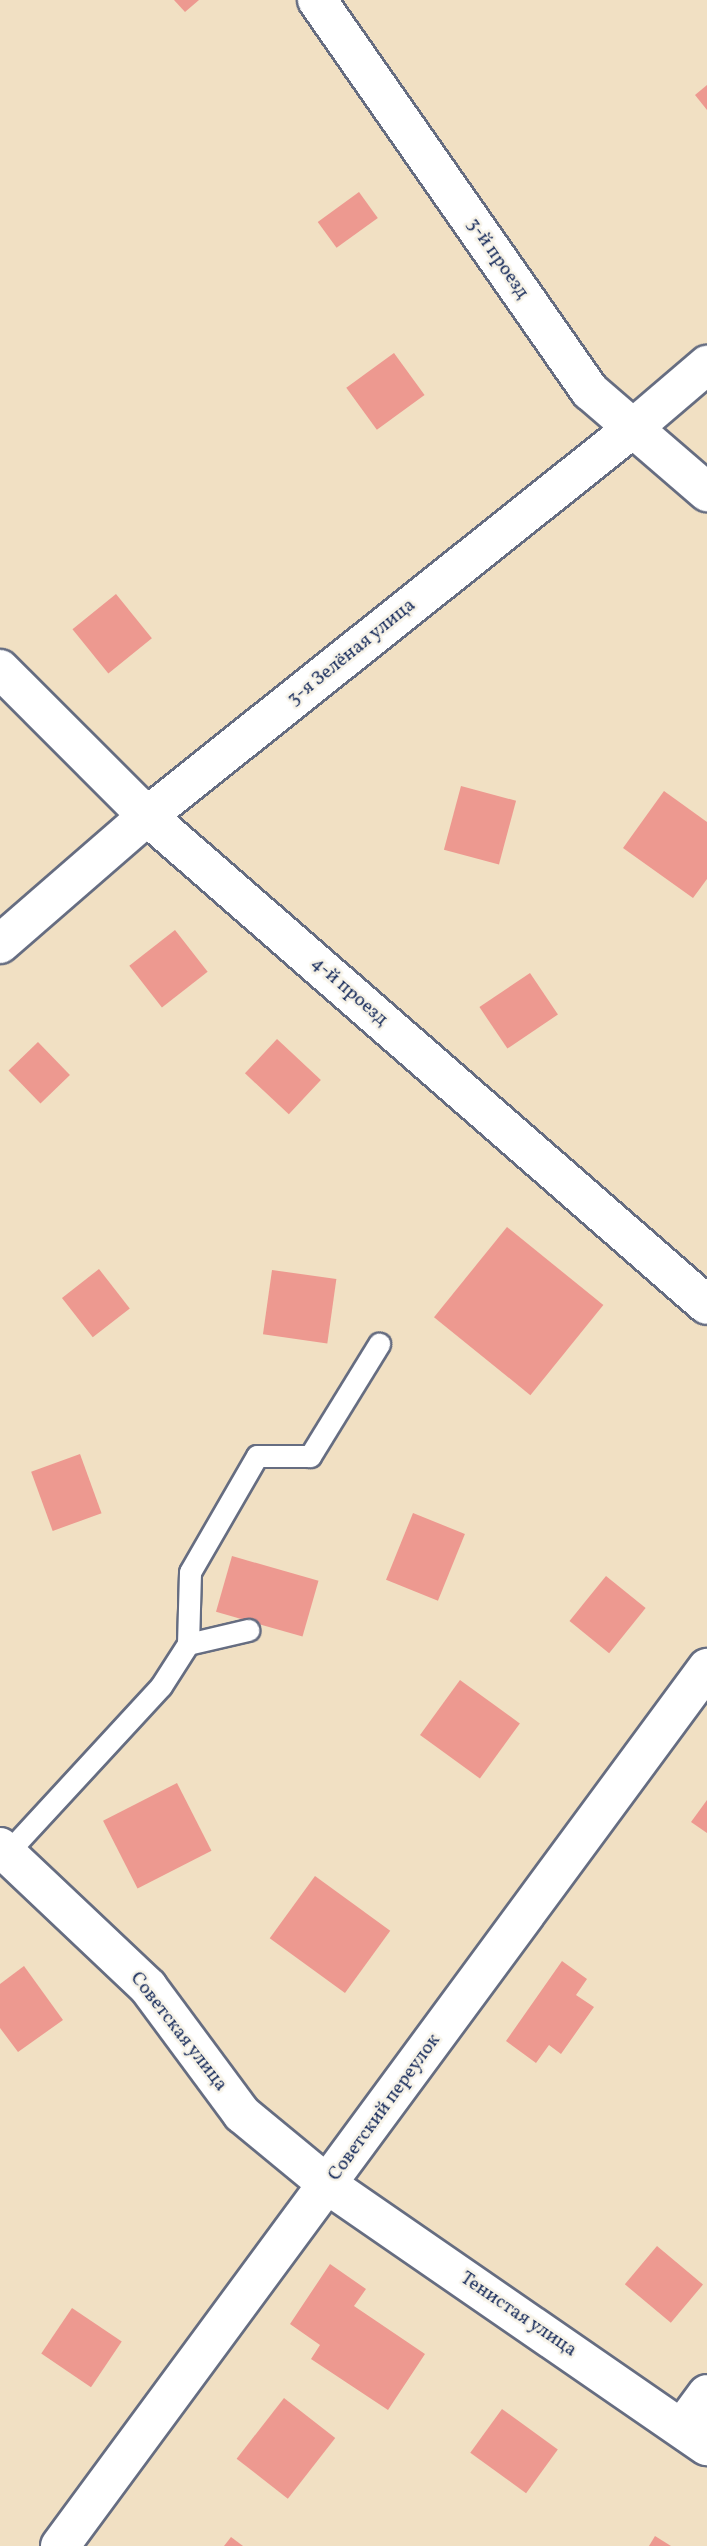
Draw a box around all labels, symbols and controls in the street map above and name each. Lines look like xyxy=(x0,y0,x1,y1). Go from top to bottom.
street label: 3-й проезд xyxy=(461,214,533,304)
street label: 3-я Зелёная улица xyxy=(283,594,421,712)
street label: 4-й проезд xyxy=(306,953,392,1031)
street label: Советская улица xyxy=(124,1968,232,2096)
street label: Советский переулок xyxy=(324,2030,446,2186)
street label: Тенистая улица xyxy=(455,2267,581,2363)

